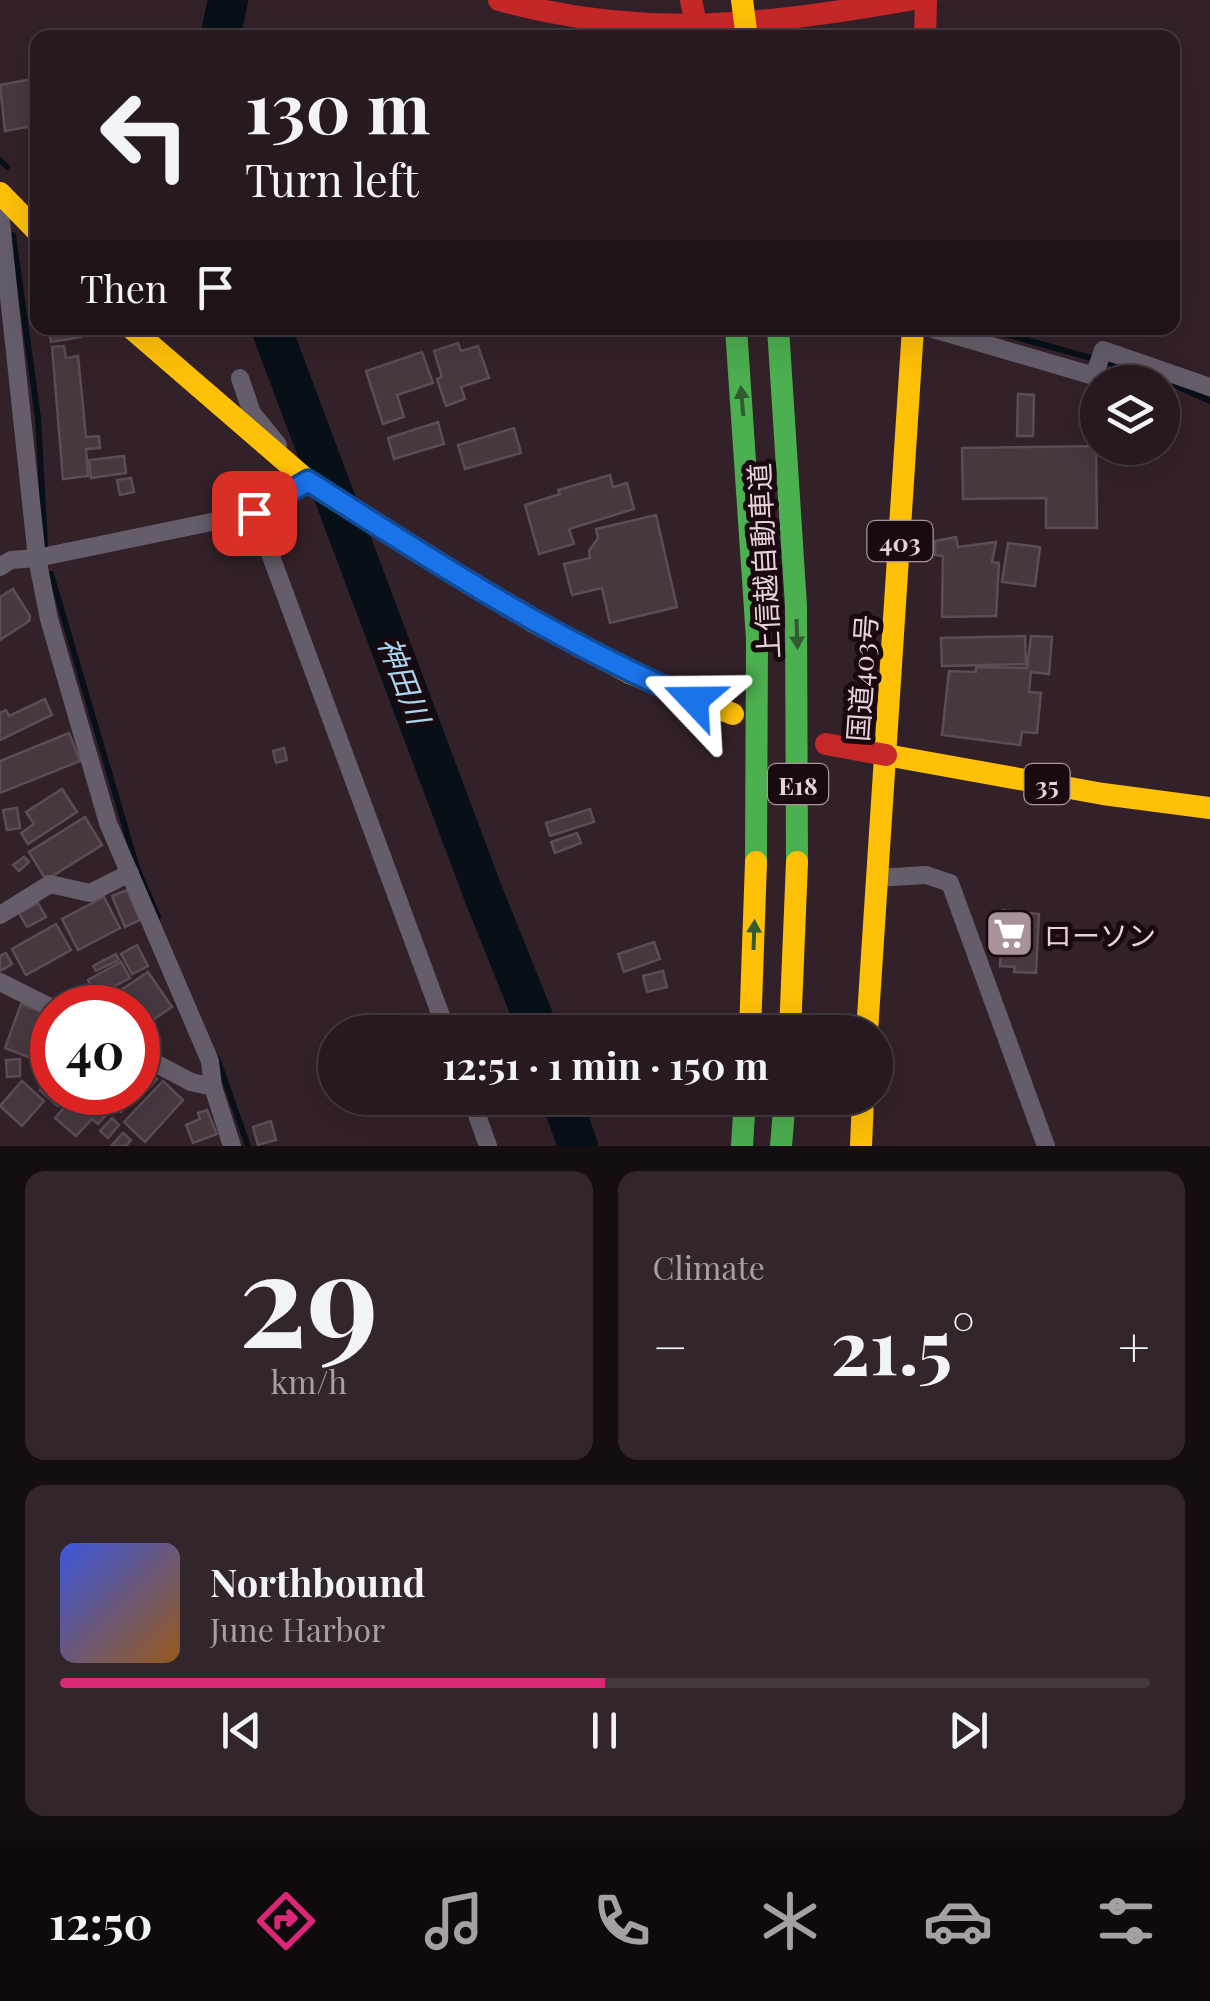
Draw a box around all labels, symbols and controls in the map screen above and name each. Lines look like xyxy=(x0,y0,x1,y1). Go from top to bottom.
text: 130 m xyxy=(245,58,430,152)
icon: left xyxy=(80,70,210,200)
text: Turn left xyxy=(245,148,419,208)
icon: arrive xyxy=(188,260,243,315)
text: Then xyxy=(80,262,168,313)
map controls xyxy=(1080,365,1180,465)
button: layers xyxy=(1080,365,1180,465)
one-way arrow xyxy=(734,384,750,416)
street label: 上信越自動車道 xyxy=(739,462,787,660)
pin xyxy=(212,471,297,556)
icon: arrive xyxy=(227,486,282,541)
road number: 403 xyxy=(868,521,932,561)
street label: 国道403号 xyxy=(838,613,884,743)
one-way arrow xyxy=(789,618,805,650)
water label: 神田川 xyxy=(370,631,441,732)
position arrow xyxy=(642,648,746,752)
road number: E18 xyxy=(768,764,828,804)
road number: 35 xyxy=(1024,764,1070,804)
supermarket icon: ローソン xyxy=(983,908,1035,960)
place label: ローソン xyxy=(1044,916,1156,953)
one-way arrow xyxy=(746,919,762,951)
speed limit sign: 40 xyxy=(30,985,160,1115)
text: 12:51 · 1 min · 150 m xyxy=(442,1039,769,1090)
text: 29 xyxy=(239,1207,379,1381)
text: Climate xyxy=(653,1245,765,1288)
text: 21.5° xyxy=(831,1294,975,1394)
text: − xyxy=(653,1308,688,1382)
text: + xyxy=(1118,1308,1150,1382)
text: km/h xyxy=(270,1359,347,1402)
text: Northbound xyxy=(210,1556,425,1607)
text: June Harbor xyxy=(210,1607,385,1650)
icon: previous xyxy=(214,1703,269,1758)
icon: pause xyxy=(577,1703,632,1758)
icon: next xyxy=(941,1703,996,1758)
icon: directions xyxy=(251,1886,321,1956)
icon: music xyxy=(419,1886,489,1956)
icon: phone xyxy=(587,1886,657,1956)
icon: climate xyxy=(755,1886,825,1956)
icon: car xyxy=(923,1886,993,1956)
icon: filters xyxy=(1091,1886,1161,1956)
text: 12:50 xyxy=(49,1891,153,1951)

